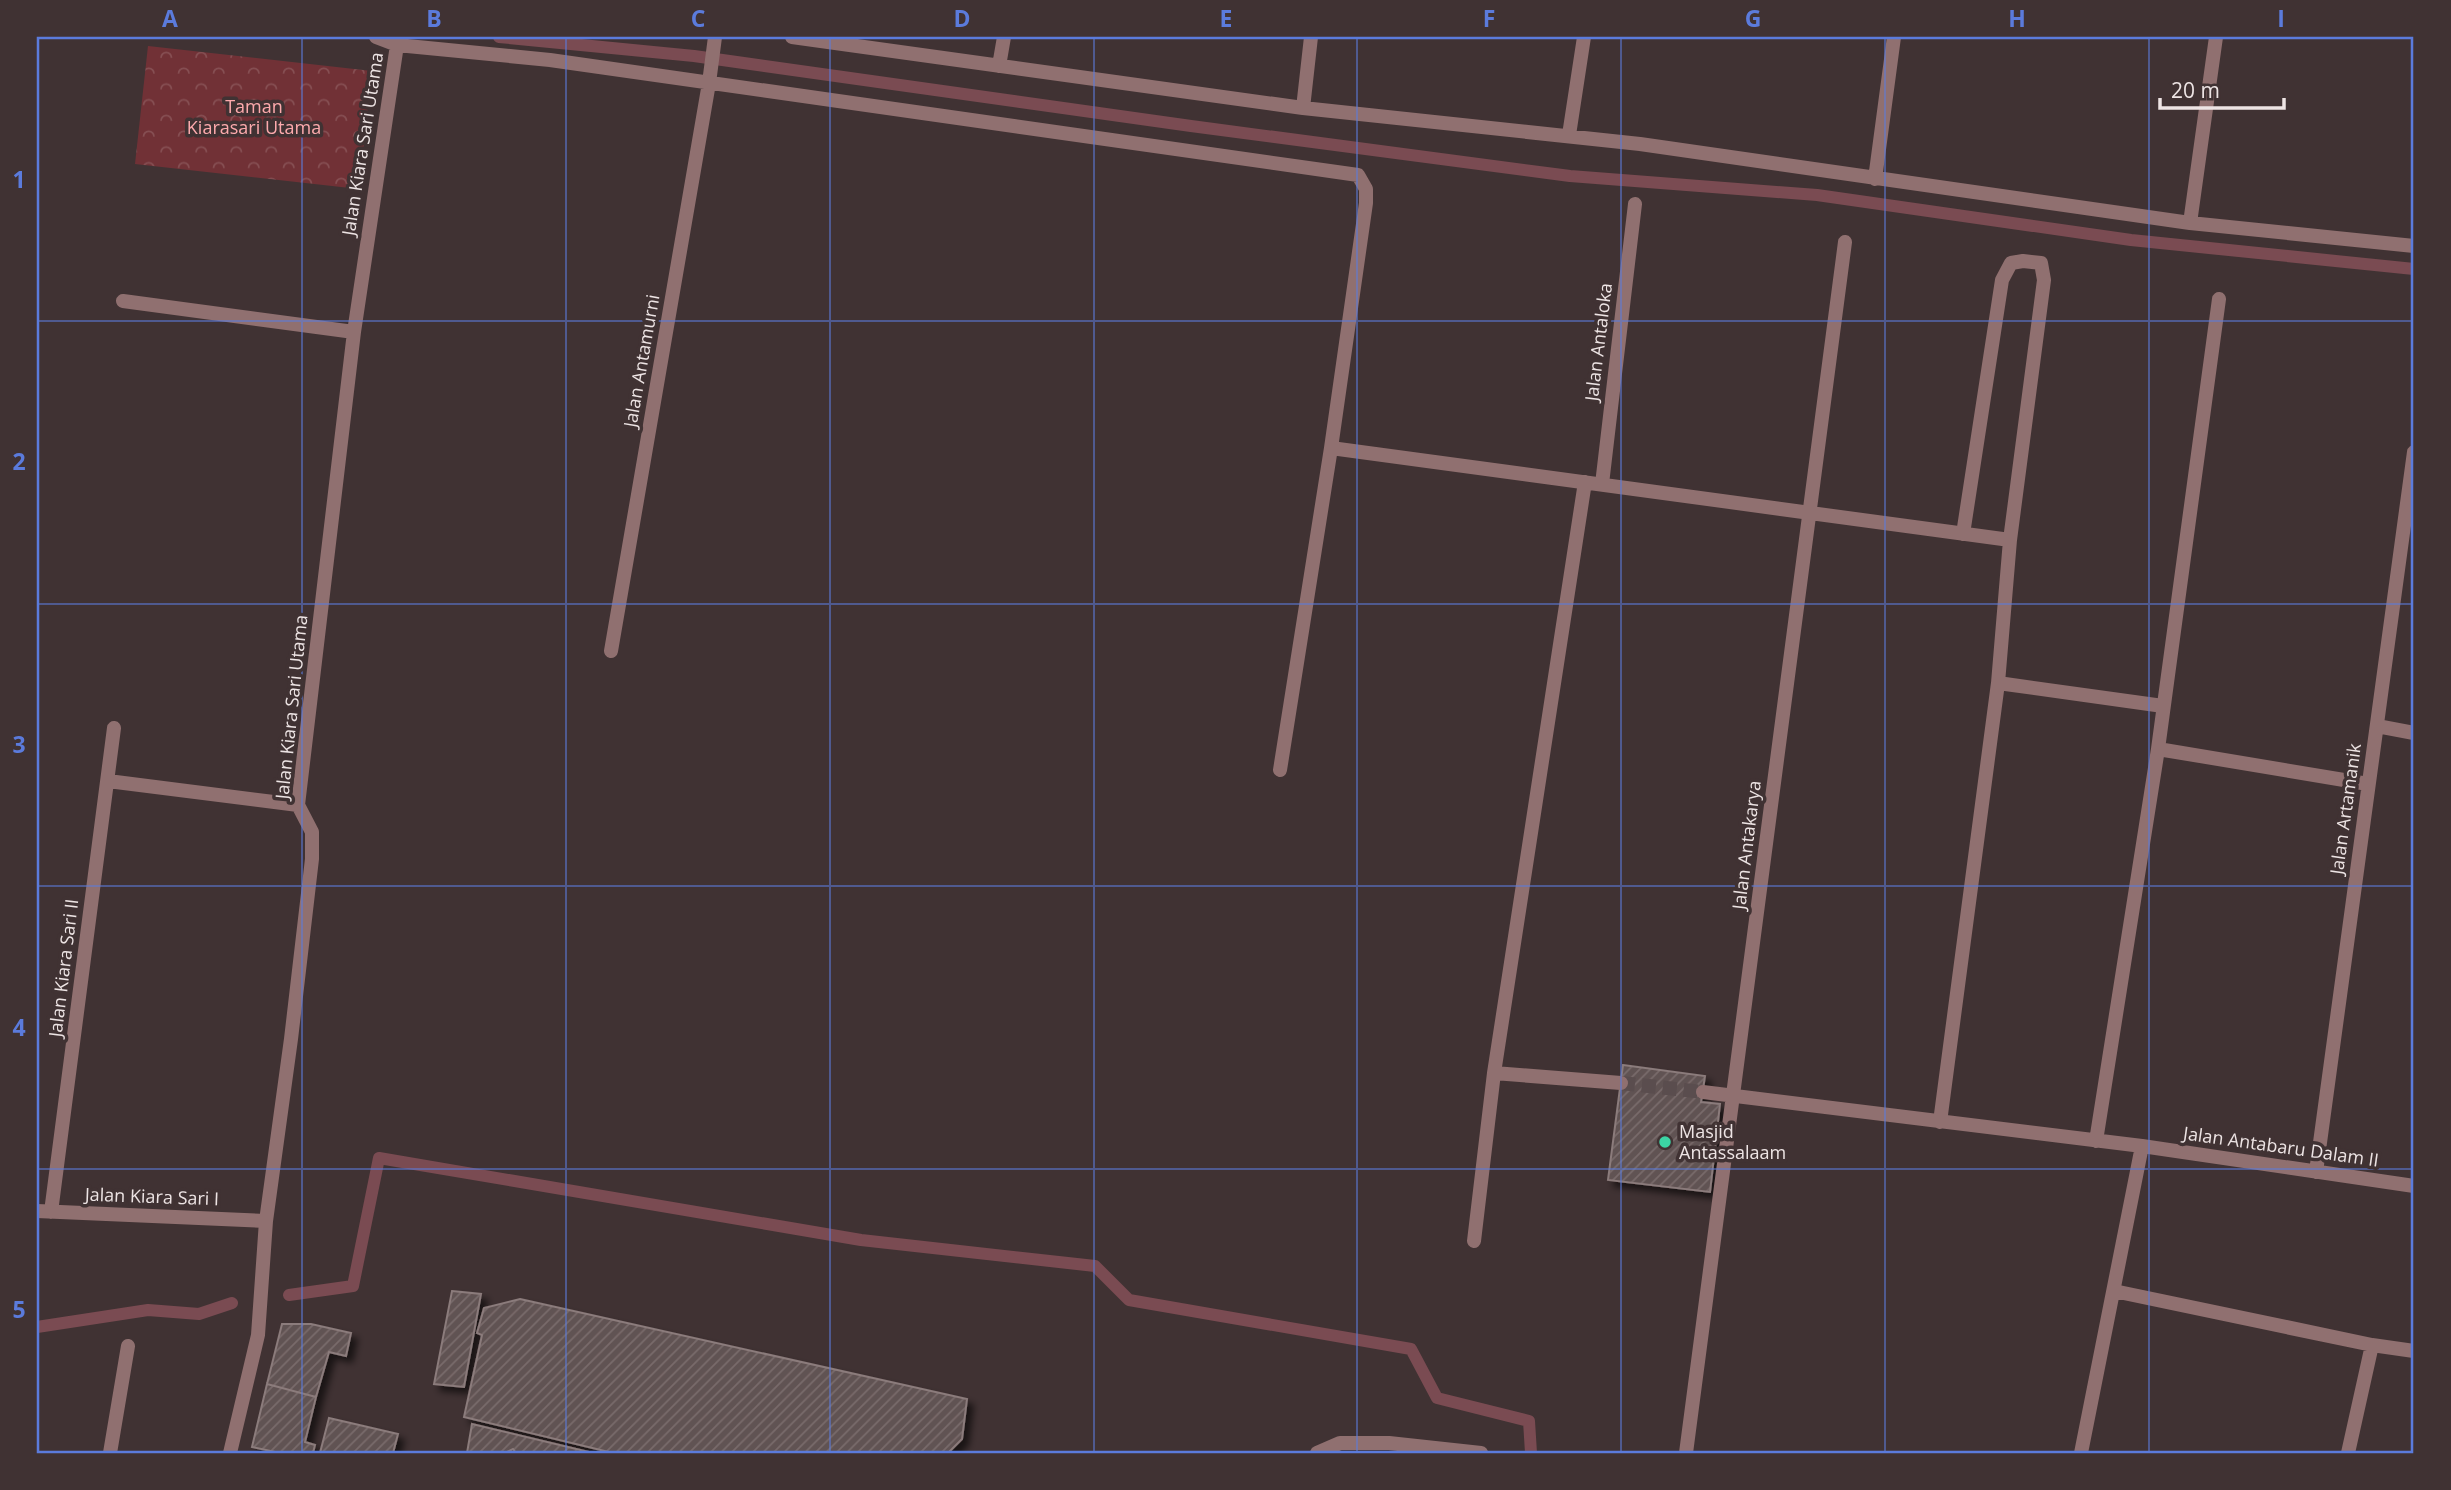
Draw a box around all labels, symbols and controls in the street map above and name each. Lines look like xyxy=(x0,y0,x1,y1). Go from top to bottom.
text: A xyxy=(162,2,178,34)
text: B xyxy=(426,2,442,34)
text: C xyxy=(691,2,705,34)
text: D xyxy=(953,2,971,34)
text: E xyxy=(1220,2,1232,34)
text: F xyxy=(1483,2,1495,34)
text: G xyxy=(1745,2,1761,34)
text: H xyxy=(2008,2,2026,34)
text: I xyxy=(2277,2,2285,34)
street label: Jalan Kiara Sari Utama xyxy=(335,50,388,239)
scale bar xyxy=(2160,66,2285,110)
text: 20 m xyxy=(2171,76,2220,104)
park label: Taman Kiarasari Utama xyxy=(187,94,321,139)
text: 1 xyxy=(12,163,26,195)
street label: Jalan Antaloka xyxy=(1579,281,1617,404)
street label: Jalan Antamurni xyxy=(617,292,665,431)
text: 2 xyxy=(12,445,26,477)
street label: Jalan Kiara Sari Utama xyxy=(269,613,313,802)
text: 3 xyxy=(12,728,26,760)
street label: Jalan Artamanik xyxy=(2324,741,2366,878)
street label: Jalan Antakarya xyxy=(1726,779,1766,913)
street label: Jalan Kiara Sari II xyxy=(42,897,83,1040)
text: 4 xyxy=(12,1011,26,1043)
place label: Masjid Antassalaam xyxy=(1679,1119,1786,1164)
street label: Jalan Antabaru Dalam II xyxy=(2180,1120,2380,1172)
marker: Masjid Antassalaam xyxy=(1657,1134,1673,1150)
street label: Jalan Kiara Sari I xyxy=(83,1182,220,1210)
text: 5 xyxy=(12,1293,26,1325)

